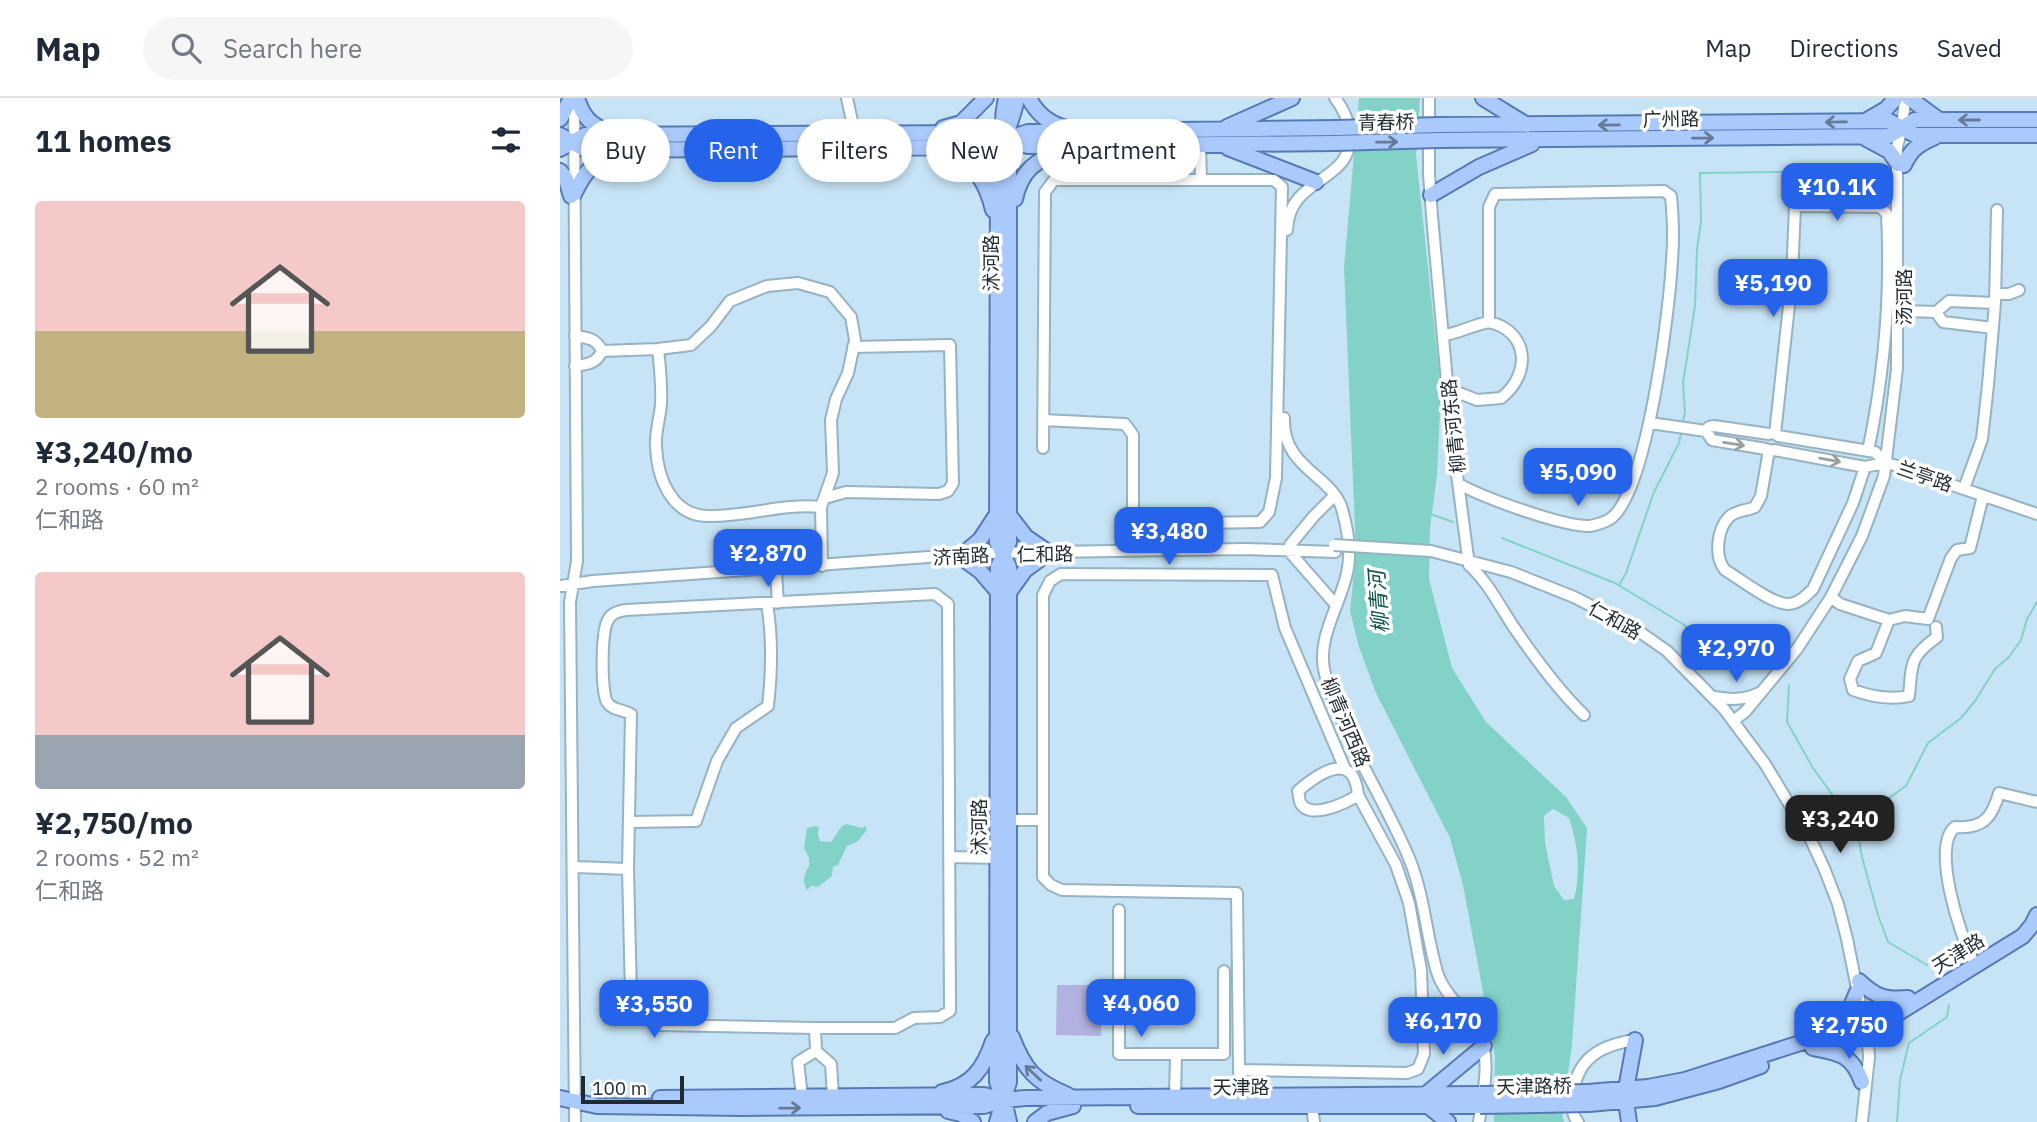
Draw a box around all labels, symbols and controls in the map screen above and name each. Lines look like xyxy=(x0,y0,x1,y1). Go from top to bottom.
search box xyxy=(143,17,633,80)
text: Map xyxy=(35,27,101,70)
icon: search xyxy=(167,29,205,67)
text: Search here xyxy=(223,31,362,65)
text: Map xyxy=(1705,32,1751,64)
text: Directions xyxy=(1789,32,1899,64)
text: Saved xyxy=(1937,32,2002,64)
street label: 广州路 xyxy=(1642,107,1700,131)
street label: 青春桥 xyxy=(1357,110,1415,134)
one-way arrow xyxy=(1957,113,1980,127)
one-way arrow xyxy=(1825,115,1848,129)
one-way arrow xyxy=(1597,118,1620,132)
chip: Buy xyxy=(581,119,670,182)
chip: Rent xyxy=(684,119,783,182)
chip: Filters xyxy=(797,119,912,182)
chip: New xyxy=(926,119,1023,182)
chip: Apartment xyxy=(1037,119,1200,182)
text: 11 homes xyxy=(35,121,172,160)
icon: filters xyxy=(487,121,525,159)
one-way arrow xyxy=(1691,131,1714,145)
one-way arrow xyxy=(1375,135,1398,148)
pin: ¥10.1K xyxy=(1780,164,1894,223)
text: ¥10.1K xyxy=(1797,171,1877,201)
street label: 沭河路 xyxy=(979,234,1003,292)
icon: home xyxy=(217,246,343,372)
pin: ¥5,190 xyxy=(1716,260,1830,319)
text: ¥5,190 xyxy=(1734,267,1812,297)
street label: 汤河路 xyxy=(1892,268,1916,326)
street label: 柳青河东路 xyxy=(1436,377,1470,475)
text: ¥3,240/mo xyxy=(35,432,193,471)
one-way arrow xyxy=(1722,438,1744,451)
pin: ¥5,090 xyxy=(1521,448,1635,508)
one-way arrow xyxy=(1818,454,1841,467)
street label: 兰亭路 xyxy=(1894,455,1956,497)
text: ¥5,090 xyxy=(1539,456,1617,486)
text: 2 rooms · 60 m² xyxy=(35,471,199,501)
text: 仁和路 xyxy=(35,504,104,534)
pin: ¥3,480 xyxy=(1112,508,1226,567)
text: ¥3,480 xyxy=(1130,515,1208,545)
pin: ¥2,870 xyxy=(711,530,825,589)
text: ¥2,870 xyxy=(729,537,807,567)
street label: 仁和路 xyxy=(1016,542,1074,566)
street label: 济南路 xyxy=(932,543,990,569)
water label: 柳青河 xyxy=(1362,566,1394,634)
street label: 仁和路 xyxy=(1584,596,1646,644)
icon: home xyxy=(217,617,343,743)
pin: ¥2,970 xyxy=(1679,624,1793,684)
text: ¥2,970 xyxy=(1697,632,1775,662)
street label: 柳青河西路 xyxy=(1316,674,1376,770)
pin: ¥3,240 xyxy=(1783,796,1897,855)
street label: 沭河路 xyxy=(967,798,991,856)
text: ¥2,750/mo xyxy=(35,803,193,842)
text: ¥3,240 xyxy=(1801,803,1879,833)
text: 2 rooms · 52 m² xyxy=(35,842,199,872)
text: 仁和路 xyxy=(35,875,104,905)
street label: 天津路 xyxy=(1927,928,1989,978)
pin: ¥4,060 xyxy=(1084,979,1198,1039)
pin: ¥3,550 xyxy=(597,981,711,1040)
text: ¥4,060 xyxy=(1102,987,1180,1017)
text: ¥3,550 xyxy=(615,988,693,1018)
pin: ¥6,170 xyxy=(1386,998,1500,1057)
pin: ¥2,750 xyxy=(1792,1002,1906,1061)
text: ¥6,170 xyxy=(1404,1005,1482,1035)
text: ¥2,750 xyxy=(1810,1009,1888,1039)
one-way arrow xyxy=(1025,1065,1042,1082)
scale bar xyxy=(581,1073,684,1105)
street label: 天津路桥 xyxy=(1496,1073,1572,1099)
street label: 天津路 xyxy=(1212,1075,1270,1099)
text: 100 m xyxy=(592,1076,647,1100)
one-way arrow xyxy=(778,1101,801,1115)

